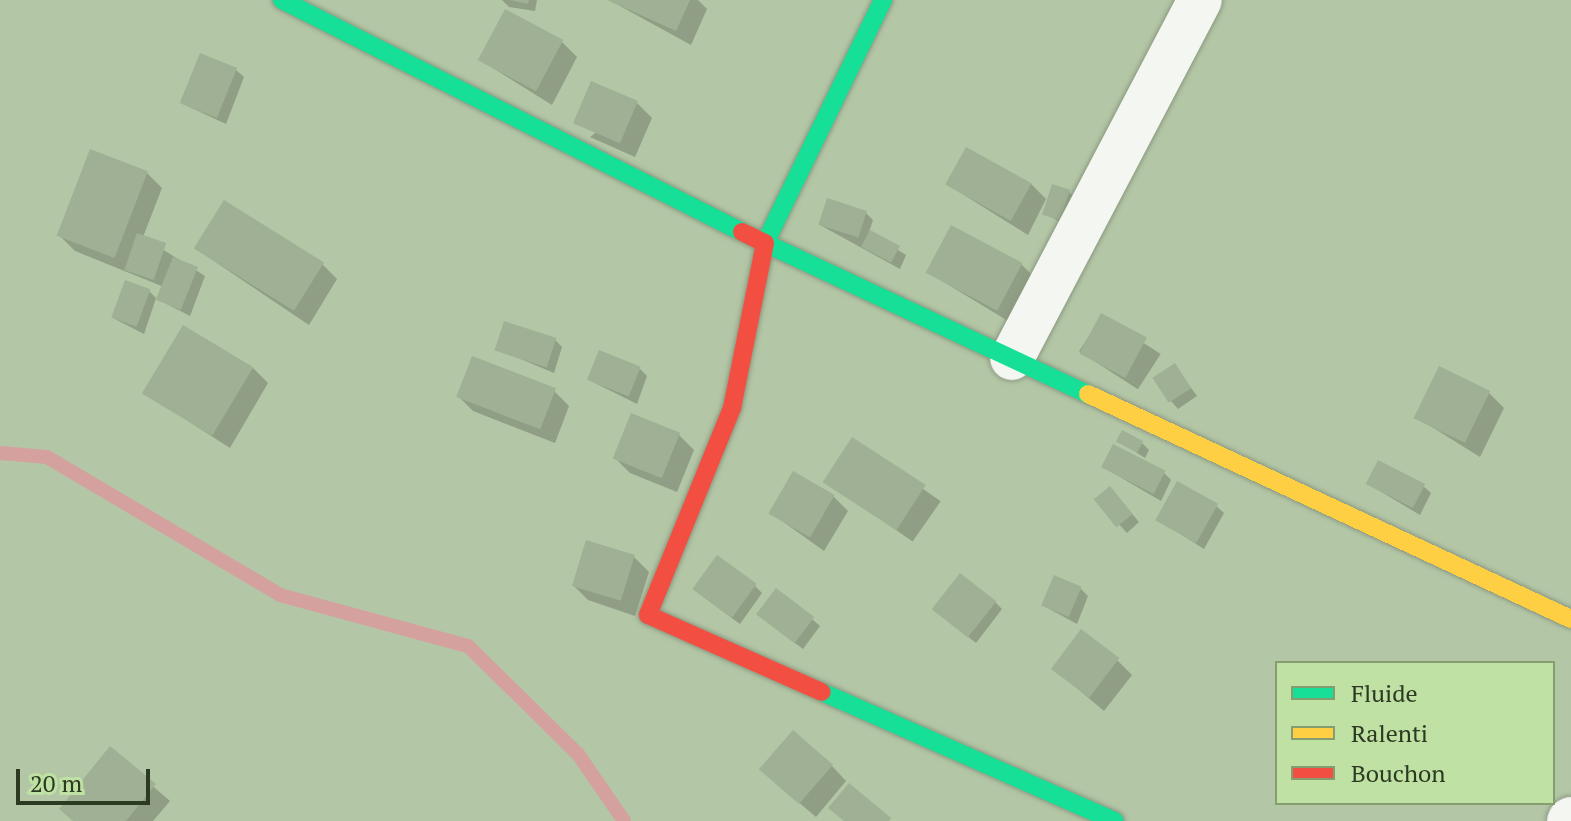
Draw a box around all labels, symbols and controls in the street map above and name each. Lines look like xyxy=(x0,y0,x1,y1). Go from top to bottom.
legend xyxy=(1275,661,1555,805)
text: Fluide xyxy=(1351,677,1418,709)
text: Ralenti xyxy=(1351,717,1428,749)
scale bar xyxy=(20,753,154,803)
text: Bouchon xyxy=(1351,757,1446,789)
text: 20 m xyxy=(30,767,82,799)

